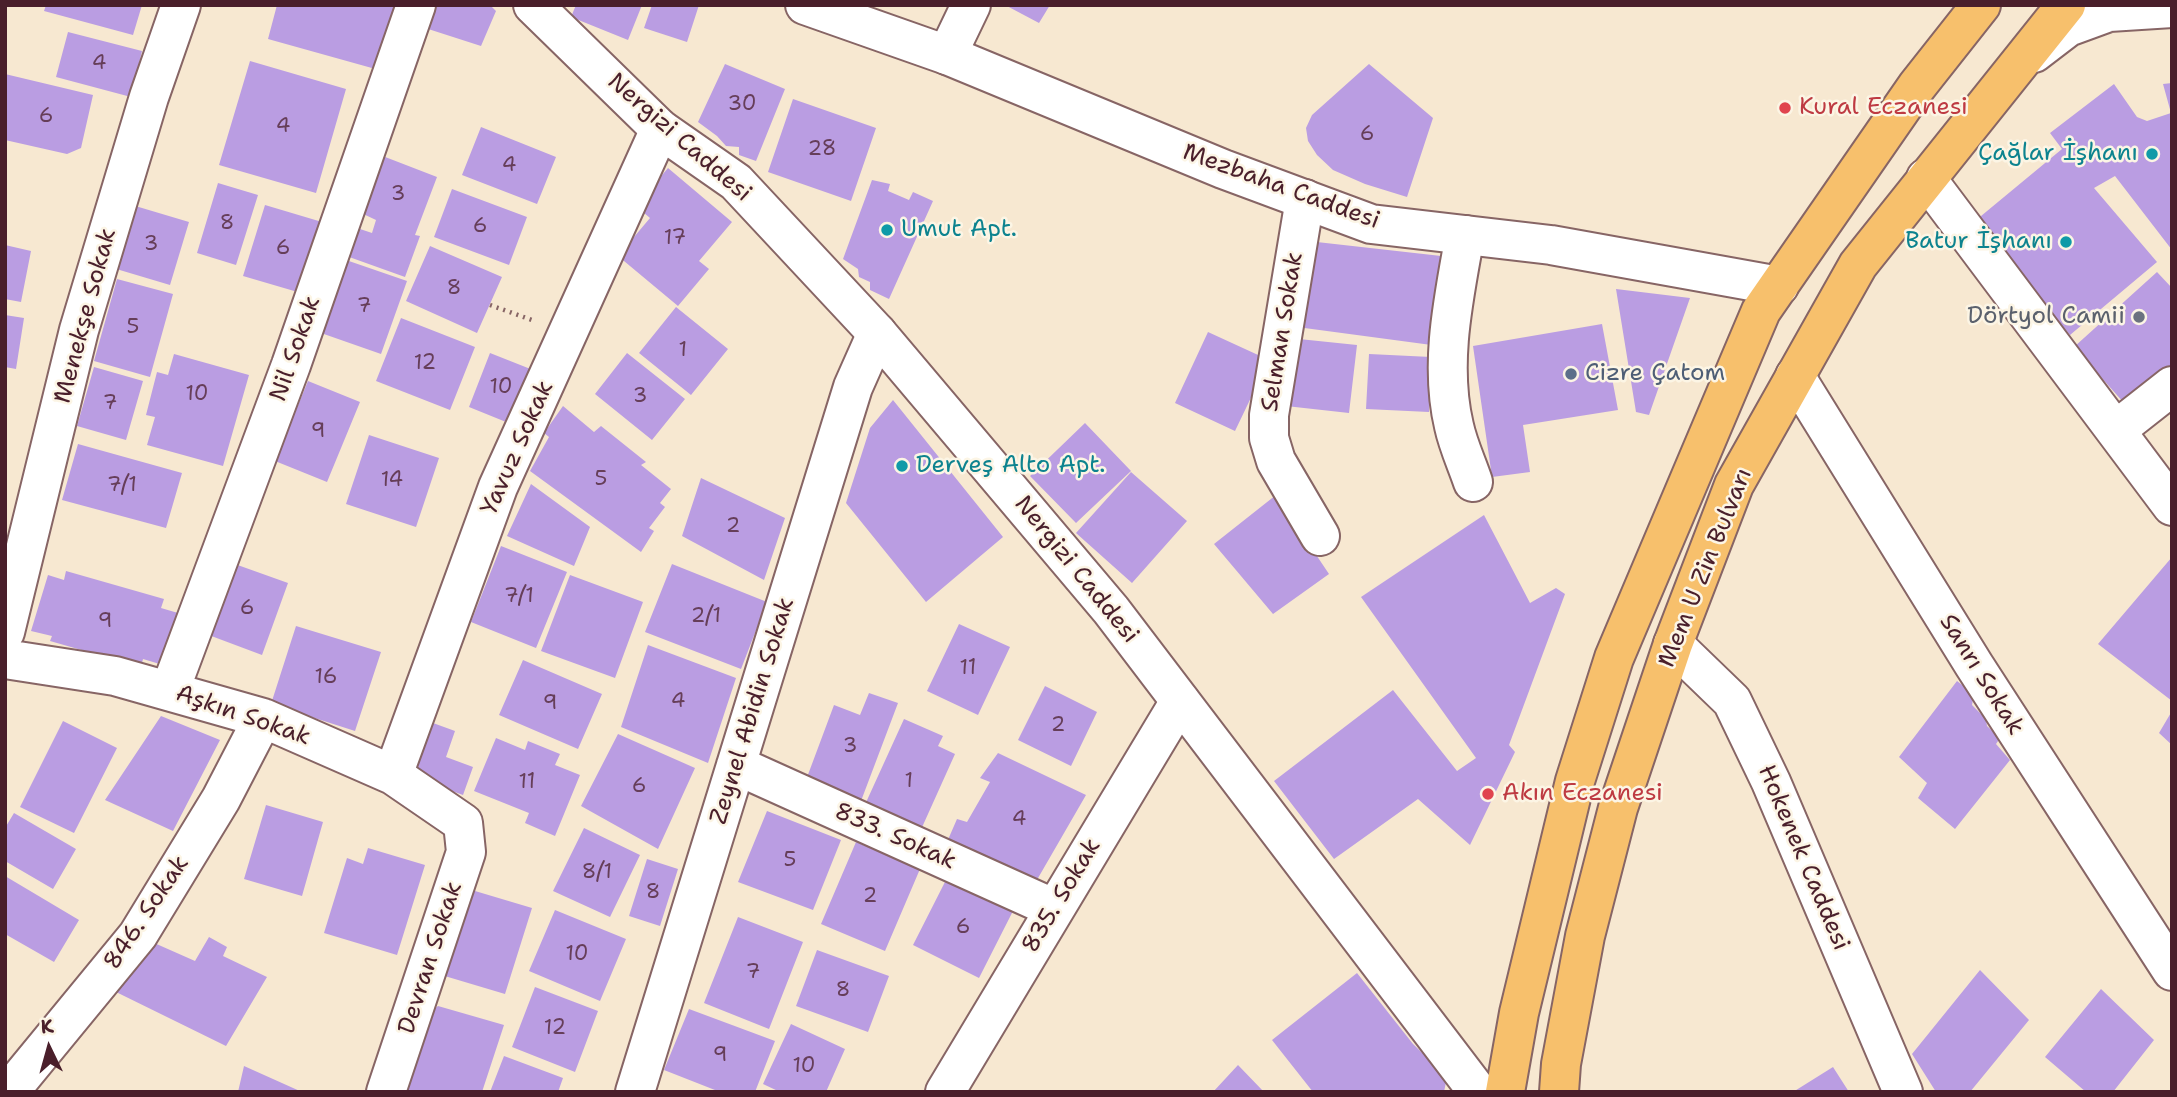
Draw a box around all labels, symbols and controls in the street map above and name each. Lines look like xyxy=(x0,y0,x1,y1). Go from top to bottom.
house number: 4 xyxy=(92,51,106,77)
street label: Nergizi Caddesi xyxy=(601,68,757,208)
house number: 30 xyxy=(727,92,757,118)
place label: Kural Eczanesi xyxy=(1799,94,1968,122)
marker: Kural Eczanesi xyxy=(1777,100,1793,116)
house number: 6 xyxy=(39,104,53,130)
house number: 4 xyxy=(276,114,290,140)
house number: 6 xyxy=(1360,122,1374,148)
house number: 28 xyxy=(808,137,836,163)
street label: Mezbaha Caddesi xyxy=(1179,138,1383,236)
place label: Çağlar İşhanı xyxy=(1978,140,2138,168)
marker: Çağlar İşhanı xyxy=(2144,146,2160,162)
house number: 4 xyxy=(502,153,516,179)
house number: 3 xyxy=(391,182,405,208)
house number: 8 xyxy=(220,211,234,237)
house number: 6 xyxy=(473,214,487,240)
place label: Umut Apt. xyxy=(901,216,1017,244)
marker: Umut Apt. xyxy=(879,222,895,238)
street label: Menekşe Sokak xyxy=(49,225,123,407)
house number: 17 xyxy=(664,226,686,252)
place label: Batur İşhanı xyxy=(1905,228,2052,256)
house number: 3 xyxy=(144,232,158,258)
marker: Batur İşhanı xyxy=(2058,234,2074,250)
house number: 6 xyxy=(276,236,290,262)
street label: Selman Sokak xyxy=(1256,250,1310,414)
house number: 8 xyxy=(447,276,461,302)
street label: Nil Sokak xyxy=(265,293,327,405)
house number: 7 xyxy=(357,294,371,320)
place label: Dörtyol Camii xyxy=(1967,303,2125,331)
marker: Dörtyol Camii xyxy=(2131,309,2147,325)
house number: 5 xyxy=(127,315,139,341)
house number: 1 xyxy=(679,338,687,364)
house number: 12 xyxy=(414,351,436,377)
place label: Cizre Çatom xyxy=(1585,360,1725,388)
marker: Cizre Çatom xyxy=(1563,366,1579,382)
house number: 10 xyxy=(490,375,512,401)
street label: Yavuz Sokak xyxy=(476,376,560,520)
house number: 10 xyxy=(186,382,208,408)
house number: 3 xyxy=(633,384,647,410)
house number: 7 xyxy=(103,391,117,417)
house number: 9 xyxy=(311,419,325,445)
place label: Derveş Alto Apt. xyxy=(916,452,1105,480)
marker: Derveş Alto Apt. xyxy=(894,458,910,474)
street label: Mem U Zin Bulvarı xyxy=(1653,464,1759,672)
house number: 5 xyxy=(595,467,607,493)
house number: 14 xyxy=(381,468,403,494)
house number: 7/1 xyxy=(107,473,137,499)
street label: Nergizi Caddesi xyxy=(1008,490,1144,650)
house number: 2 xyxy=(726,514,740,540)
house number: 7/1 xyxy=(504,584,534,610)
street label: Zeynel Abidin Sokak xyxy=(705,594,801,828)
house number: 6 xyxy=(240,596,254,622)
house number: 2/1 xyxy=(691,604,721,630)
house number: 9 xyxy=(98,609,112,635)
street label: Sanrı Sokak xyxy=(1932,609,2030,741)
house number: 11 xyxy=(960,656,976,682)
house number: 16 xyxy=(315,665,337,691)
street label: Aşkın Sokak xyxy=(172,680,314,752)
house number: 4 xyxy=(671,689,685,715)
house number: 9 xyxy=(543,691,557,717)
house number: 2 xyxy=(1051,713,1065,739)
house number: 3 xyxy=(843,734,857,760)
street label: Hokenek Caddesi xyxy=(1751,761,1855,955)
house number: 1 xyxy=(905,769,913,795)
house number: 11 xyxy=(519,770,535,796)
house number: 6 xyxy=(632,774,646,800)
place label: Akın Eczanesi xyxy=(1502,780,1663,808)
marker: Akın Eczanesi xyxy=(1480,786,1496,802)
street label: 833. Sokak xyxy=(830,797,960,877)
house number: 4 xyxy=(1012,807,1026,833)
street label: 835. Sokak xyxy=(1017,833,1107,959)
house number: 5 xyxy=(784,848,796,874)
street label: 846. Sokak xyxy=(98,850,196,976)
house number: 8/1 xyxy=(582,860,612,886)
street label: Devran Sokak xyxy=(393,878,469,1038)
house number: 8 xyxy=(646,880,660,906)
house number: 2 xyxy=(863,884,877,910)
house number: 6 xyxy=(956,915,970,941)
house number: 10 xyxy=(566,942,588,968)
house number: 7 xyxy=(746,960,760,986)
house number: 8 xyxy=(836,978,850,1004)
north arrow xyxy=(14,1013,84,1083)
text: K xyxy=(40,1014,55,1040)
house number: 12 xyxy=(544,1016,566,1042)
house number: 9 xyxy=(713,1043,727,1069)
house number: 10 xyxy=(793,1054,815,1080)

